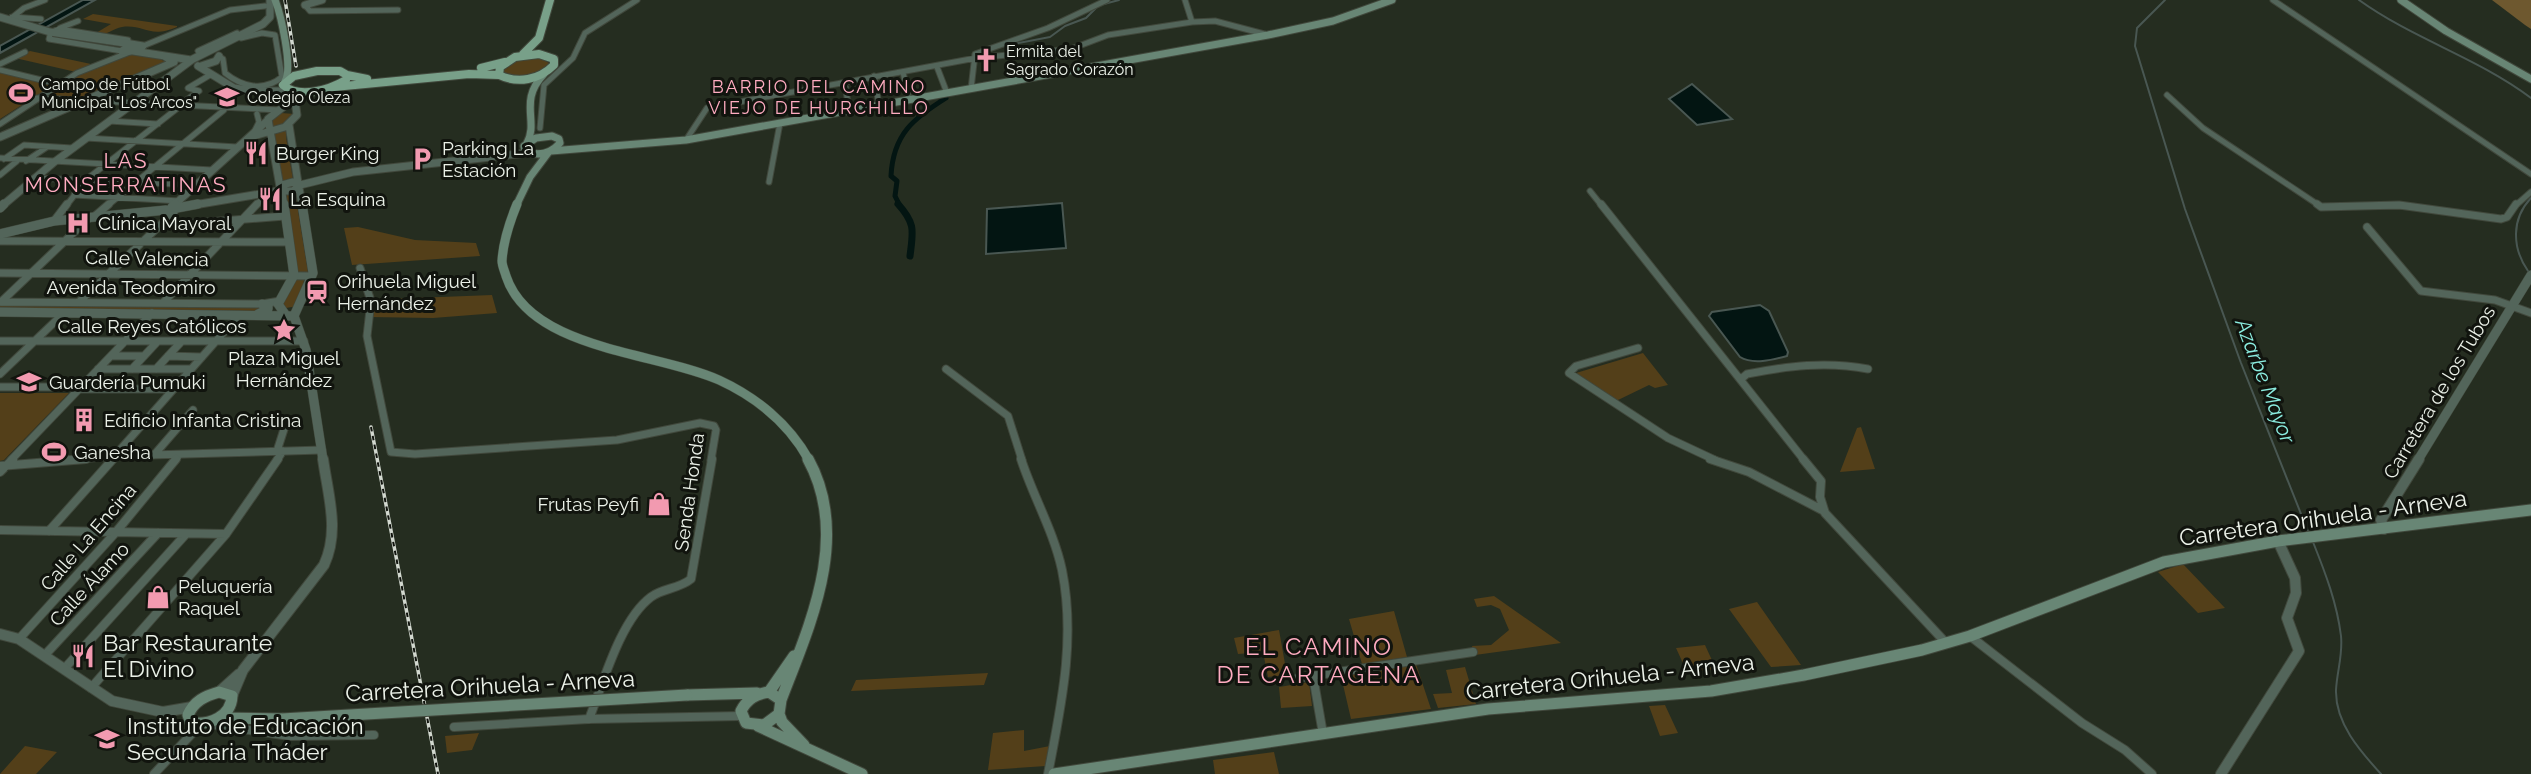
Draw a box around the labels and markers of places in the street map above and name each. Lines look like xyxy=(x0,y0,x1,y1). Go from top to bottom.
place label: Ermita del Sagrado Corazón xyxy=(1006,42,1134,79)
church icon: Ermita del Sagrado Corazón xyxy=(972,46,1000,74)
place label: Campo de Fútbol Municipal "Los Arcos" xyxy=(41,75,197,112)
sports icon: Campo de Fútbol Municipal "Los Arcos" xyxy=(7,79,35,107)
school or university icon: Colegio Oleza xyxy=(213,83,241,111)
place label: Colegio Oleza xyxy=(247,88,350,107)
place label: Parking La Estación xyxy=(442,137,534,181)
restaurant icon: Burger King xyxy=(242,139,270,167)
place label: Burger King xyxy=(276,142,380,164)
parking icon: Parking La Estación xyxy=(408,145,436,173)
restaurant icon: La Esquina xyxy=(256,185,284,213)
place label: La Esquina xyxy=(290,188,386,210)
hospital icon: Clínica Mayoral xyxy=(64,209,92,237)
place label: Clínica Mayoral xyxy=(98,212,232,234)
place label: Orihuela Miguel Hernández xyxy=(337,270,477,314)
station icon: Orihuela Miguel Hernández xyxy=(303,278,331,306)
place icon: Plaza Miguel Hernández xyxy=(270,316,298,344)
place label: Plaza Miguel Hernández xyxy=(228,347,341,391)
school or university icon: Guardería Pumuki xyxy=(15,368,43,396)
place label: Guardería Pumuki xyxy=(49,371,206,393)
building icon: Edificio Infanta Cristina xyxy=(70,406,98,434)
place label: Edificio Infanta Cristina xyxy=(104,409,301,431)
sports icon: Ganesha xyxy=(40,438,68,466)
place label: Ganesha xyxy=(74,441,151,463)
shop icon: Frutas Peyfi xyxy=(645,490,673,518)
place label: Frutas Peyfi xyxy=(537,493,639,515)
place label: Peluquería Raquel xyxy=(178,575,273,619)
shop icon: Peluquería Raquel xyxy=(144,583,172,611)
place label: Bar Restaurante El Divino xyxy=(103,629,272,682)
restaurant icon: Bar Restaurante El Divino xyxy=(69,642,97,670)
place label: Instituto de Educación Secundaria Tháder xyxy=(127,712,364,765)
school or university icon: Instituto de Educación Secundaria Tháder xyxy=(93,725,121,753)

